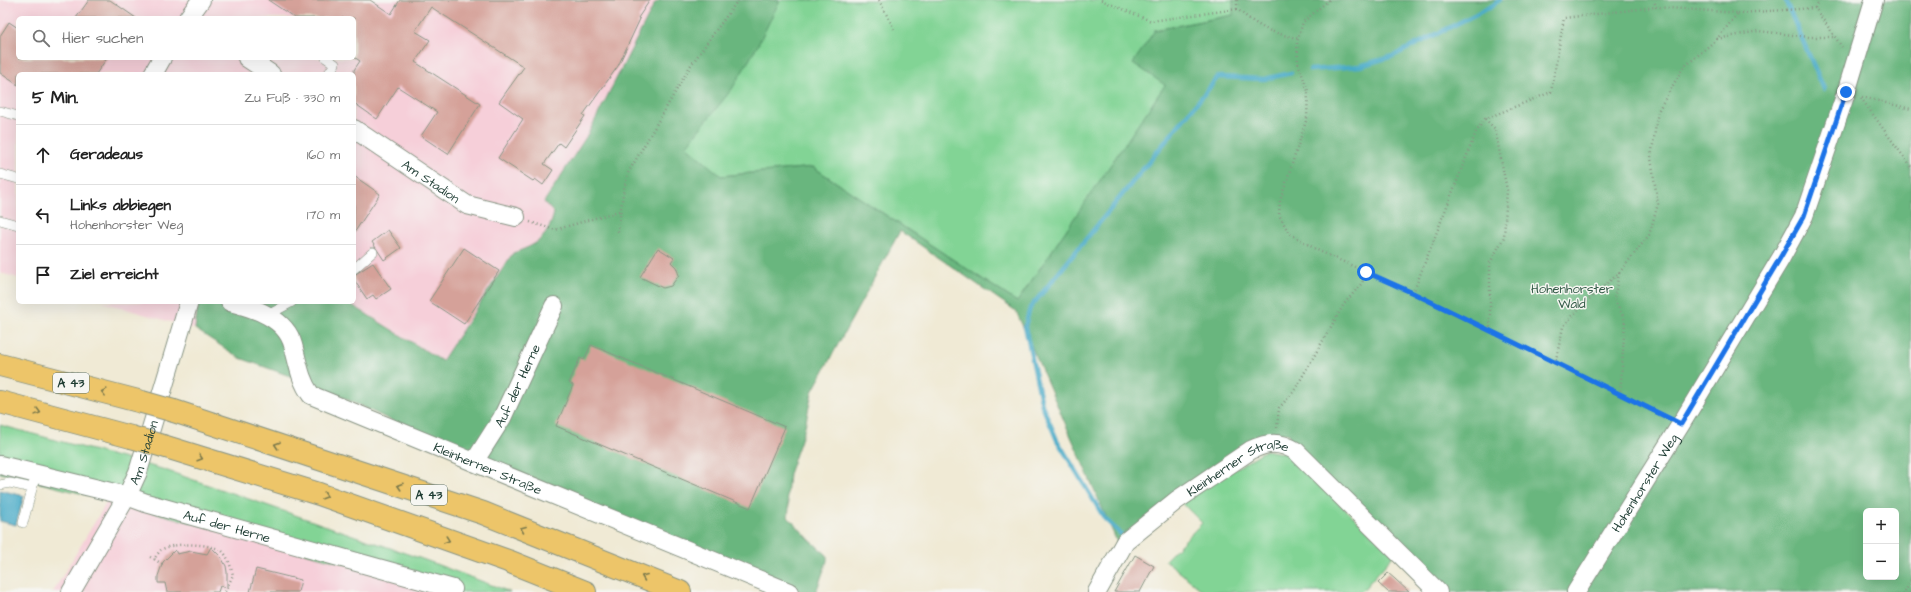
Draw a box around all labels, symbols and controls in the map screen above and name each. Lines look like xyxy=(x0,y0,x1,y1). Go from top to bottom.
search box xyxy=(16,16,356,60)
icon: search xyxy=(30,27,52,49)
text: Hier suchen xyxy=(62,28,143,49)
route end xyxy=(1837,83,1855,101)
text: 5 Min. xyxy=(32,86,78,110)
text: Zu Fuß · 330 m xyxy=(244,89,340,107)
icon: ahead xyxy=(32,144,54,166)
text: Geradeaus xyxy=(70,144,143,165)
text: 160 m xyxy=(307,146,340,164)
street label: Am Stadion xyxy=(398,156,464,208)
text: Links abbiegen xyxy=(70,195,171,216)
icon: left xyxy=(32,204,54,226)
text: 170 m xyxy=(307,206,340,224)
text: Hohenhorster Weg xyxy=(70,216,183,234)
route start xyxy=(1357,263,1375,281)
icon: arrive xyxy=(32,264,54,286)
text: Ziel erreicht xyxy=(70,264,159,285)
park label: Hohenhorster Wald xyxy=(1531,280,1613,313)
street label: Auf der Herne xyxy=(490,341,545,431)
road number: A 43 xyxy=(53,373,89,393)
one-way arrow xyxy=(101,388,108,397)
one-way arrow xyxy=(34,407,41,416)
street label: Am Stadion xyxy=(125,418,163,488)
street label: Hohenhorster Weg xyxy=(1608,430,1684,536)
street label: Kleinherner Straße xyxy=(1183,435,1292,501)
street label: Kleinherner Straße xyxy=(431,438,545,499)
one-way arrow xyxy=(273,441,280,450)
one-way arrow xyxy=(197,453,204,462)
one-way arrow xyxy=(397,482,404,491)
road number: A 43 xyxy=(411,485,447,505)
one-way arrow xyxy=(321,491,328,500)
street label: Auf der Herne xyxy=(181,506,272,547)
map controls xyxy=(1863,508,1899,580)
button: + xyxy=(1863,508,1899,544)
one-way arrow xyxy=(519,526,527,534)
one-way arrow xyxy=(444,535,451,543)
button: − xyxy=(1863,544,1899,580)
one-way arrow xyxy=(640,574,647,582)

